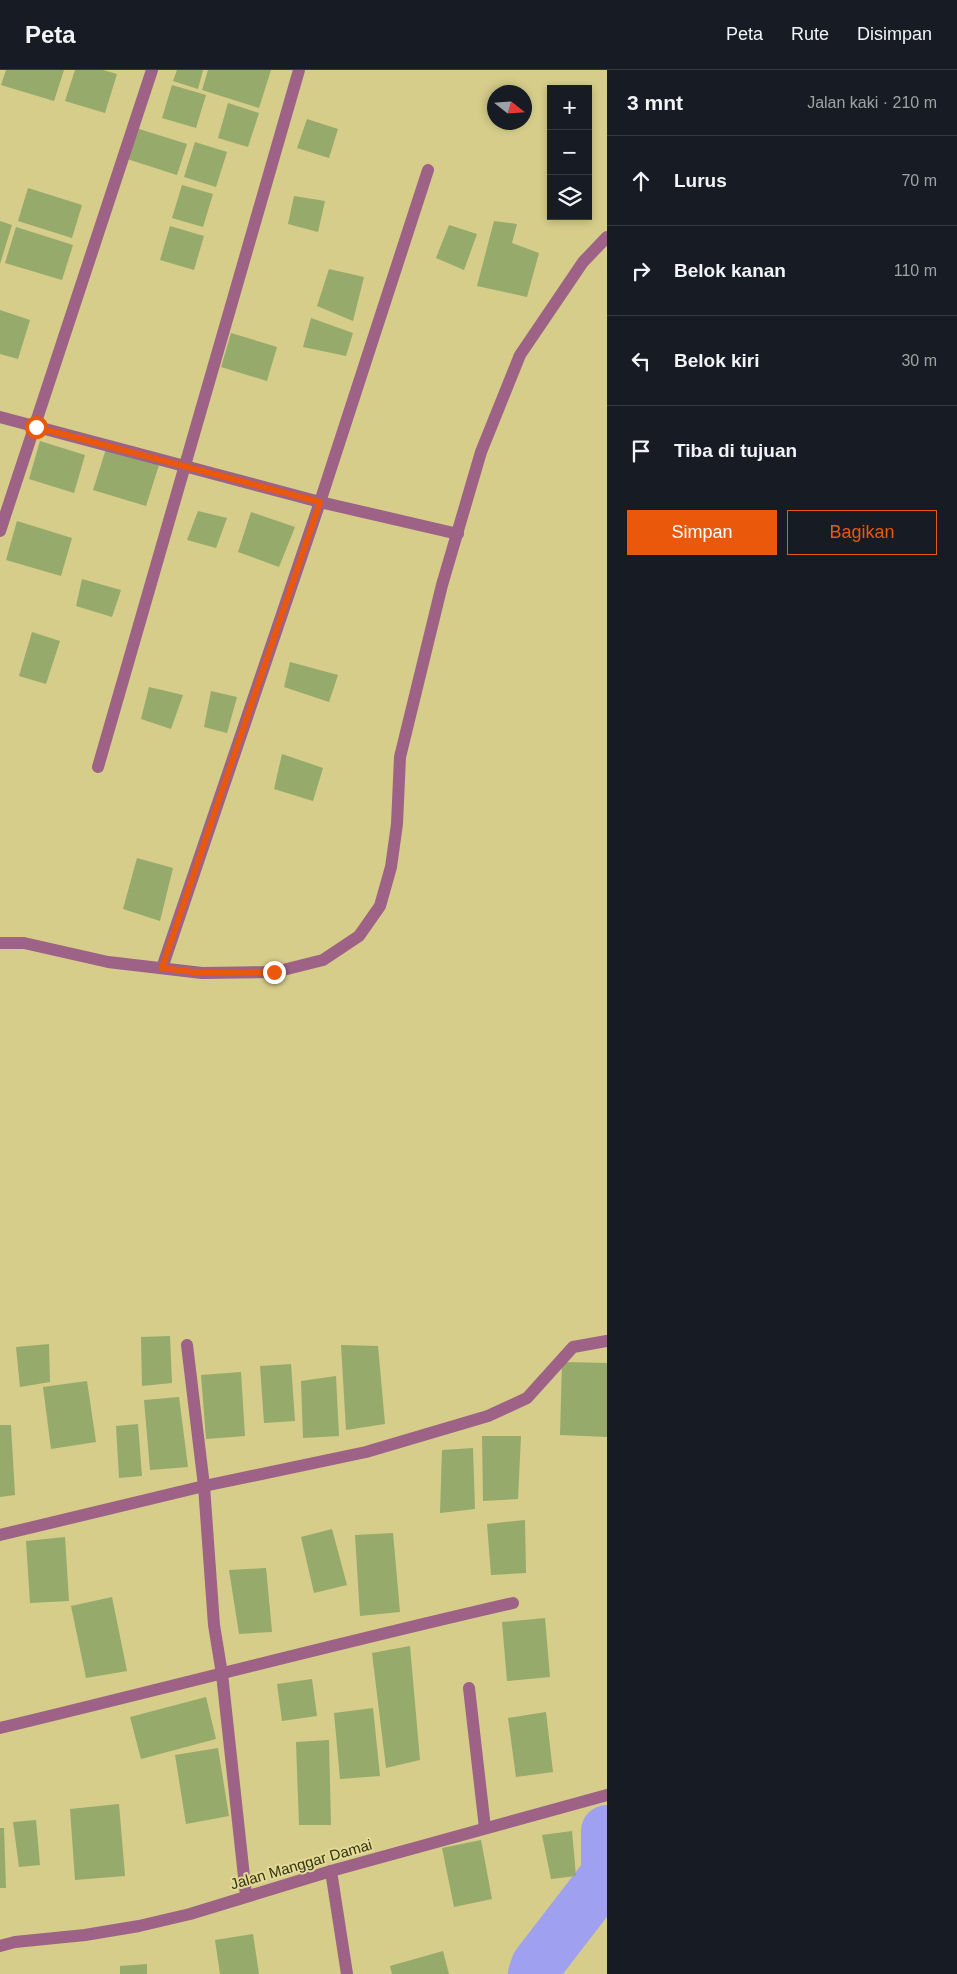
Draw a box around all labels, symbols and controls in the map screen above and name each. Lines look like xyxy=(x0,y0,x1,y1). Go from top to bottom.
text: Peta xyxy=(25,21,76,48)
text: Peta xyxy=(726,24,763,44)
text: Rute xyxy=(791,24,829,44)
text: Disimpan xyxy=(857,24,932,44)
north arrow xyxy=(487,85,532,130)
map controls xyxy=(547,85,592,220)
button: + xyxy=(547,85,592,130)
text: 3 mnt xyxy=(627,91,683,114)
text: Jalan kaki · 210 m xyxy=(807,94,937,111)
button: − xyxy=(547,130,592,175)
icon: ahead xyxy=(627,167,655,195)
text: Lurus xyxy=(674,170,727,191)
text: 70 m xyxy=(901,172,937,189)
button: layers xyxy=(547,175,592,220)
icon: right xyxy=(627,257,655,285)
text: Belok kanan xyxy=(674,260,786,281)
text: 110 m xyxy=(894,262,937,279)
icon: left xyxy=(627,347,655,375)
text: Belok kiri xyxy=(674,350,760,371)
text: 30 m xyxy=(901,352,937,369)
route start xyxy=(25,416,48,439)
icon: arrive xyxy=(627,437,655,465)
text: Tiba di tujuan xyxy=(674,440,797,461)
button: Simpan xyxy=(627,510,777,555)
button: Bagikan xyxy=(787,510,937,555)
route end xyxy=(263,961,286,984)
street label: Jalan Manggar Damai xyxy=(228,1836,374,1892)

